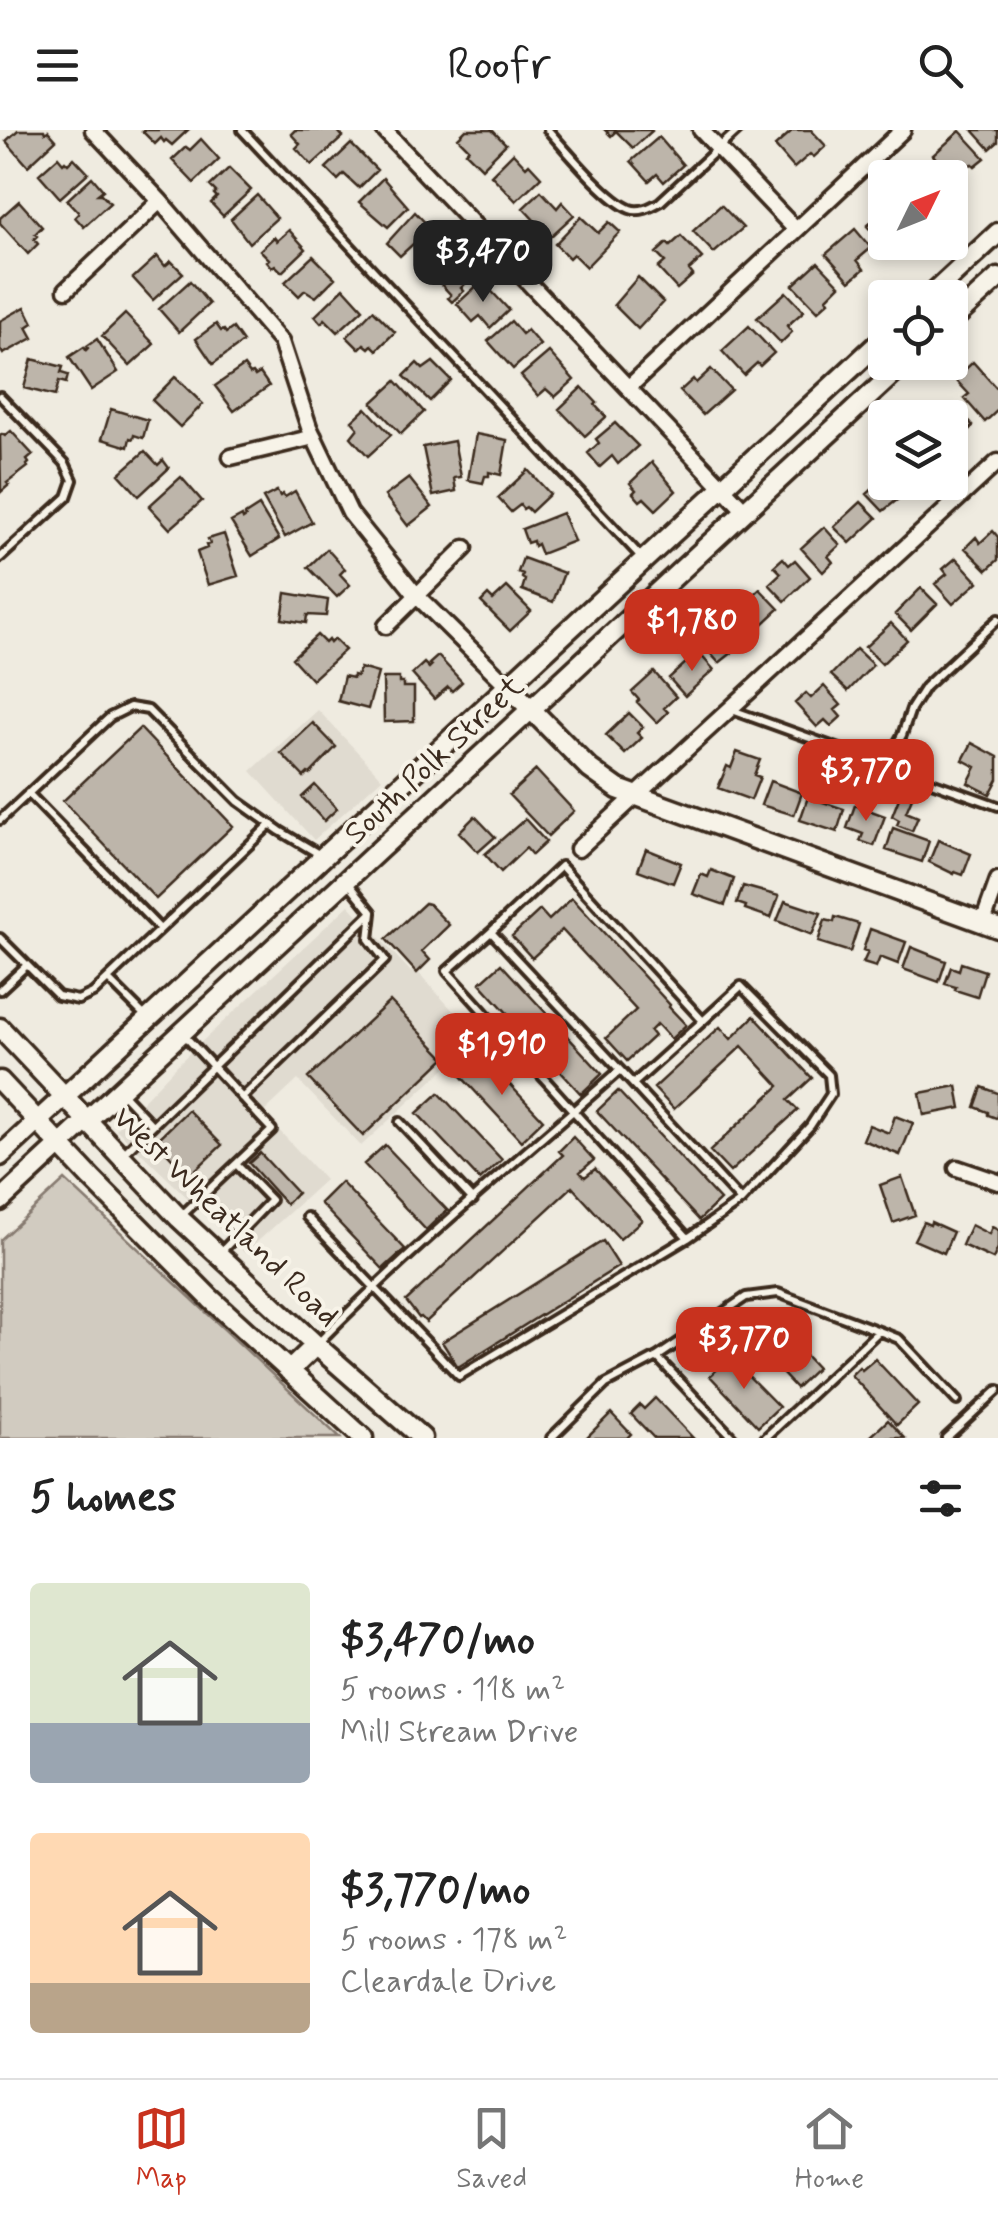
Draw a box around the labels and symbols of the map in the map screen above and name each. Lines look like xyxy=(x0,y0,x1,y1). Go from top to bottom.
north arrow xyxy=(868,160,968,260)
pin: $3,470 xyxy=(402,220,564,305)
pin: $1,780 xyxy=(611,589,773,674)
street label: South Polk Street xyxy=(336,666,533,855)
pin: $3,770 xyxy=(785,739,947,824)
pin: $1,910 xyxy=(421,1013,583,1098)
street label: West Wheatland Road xyxy=(103,1098,348,1337)
pin: $3,770 xyxy=(663,1307,825,1392)

